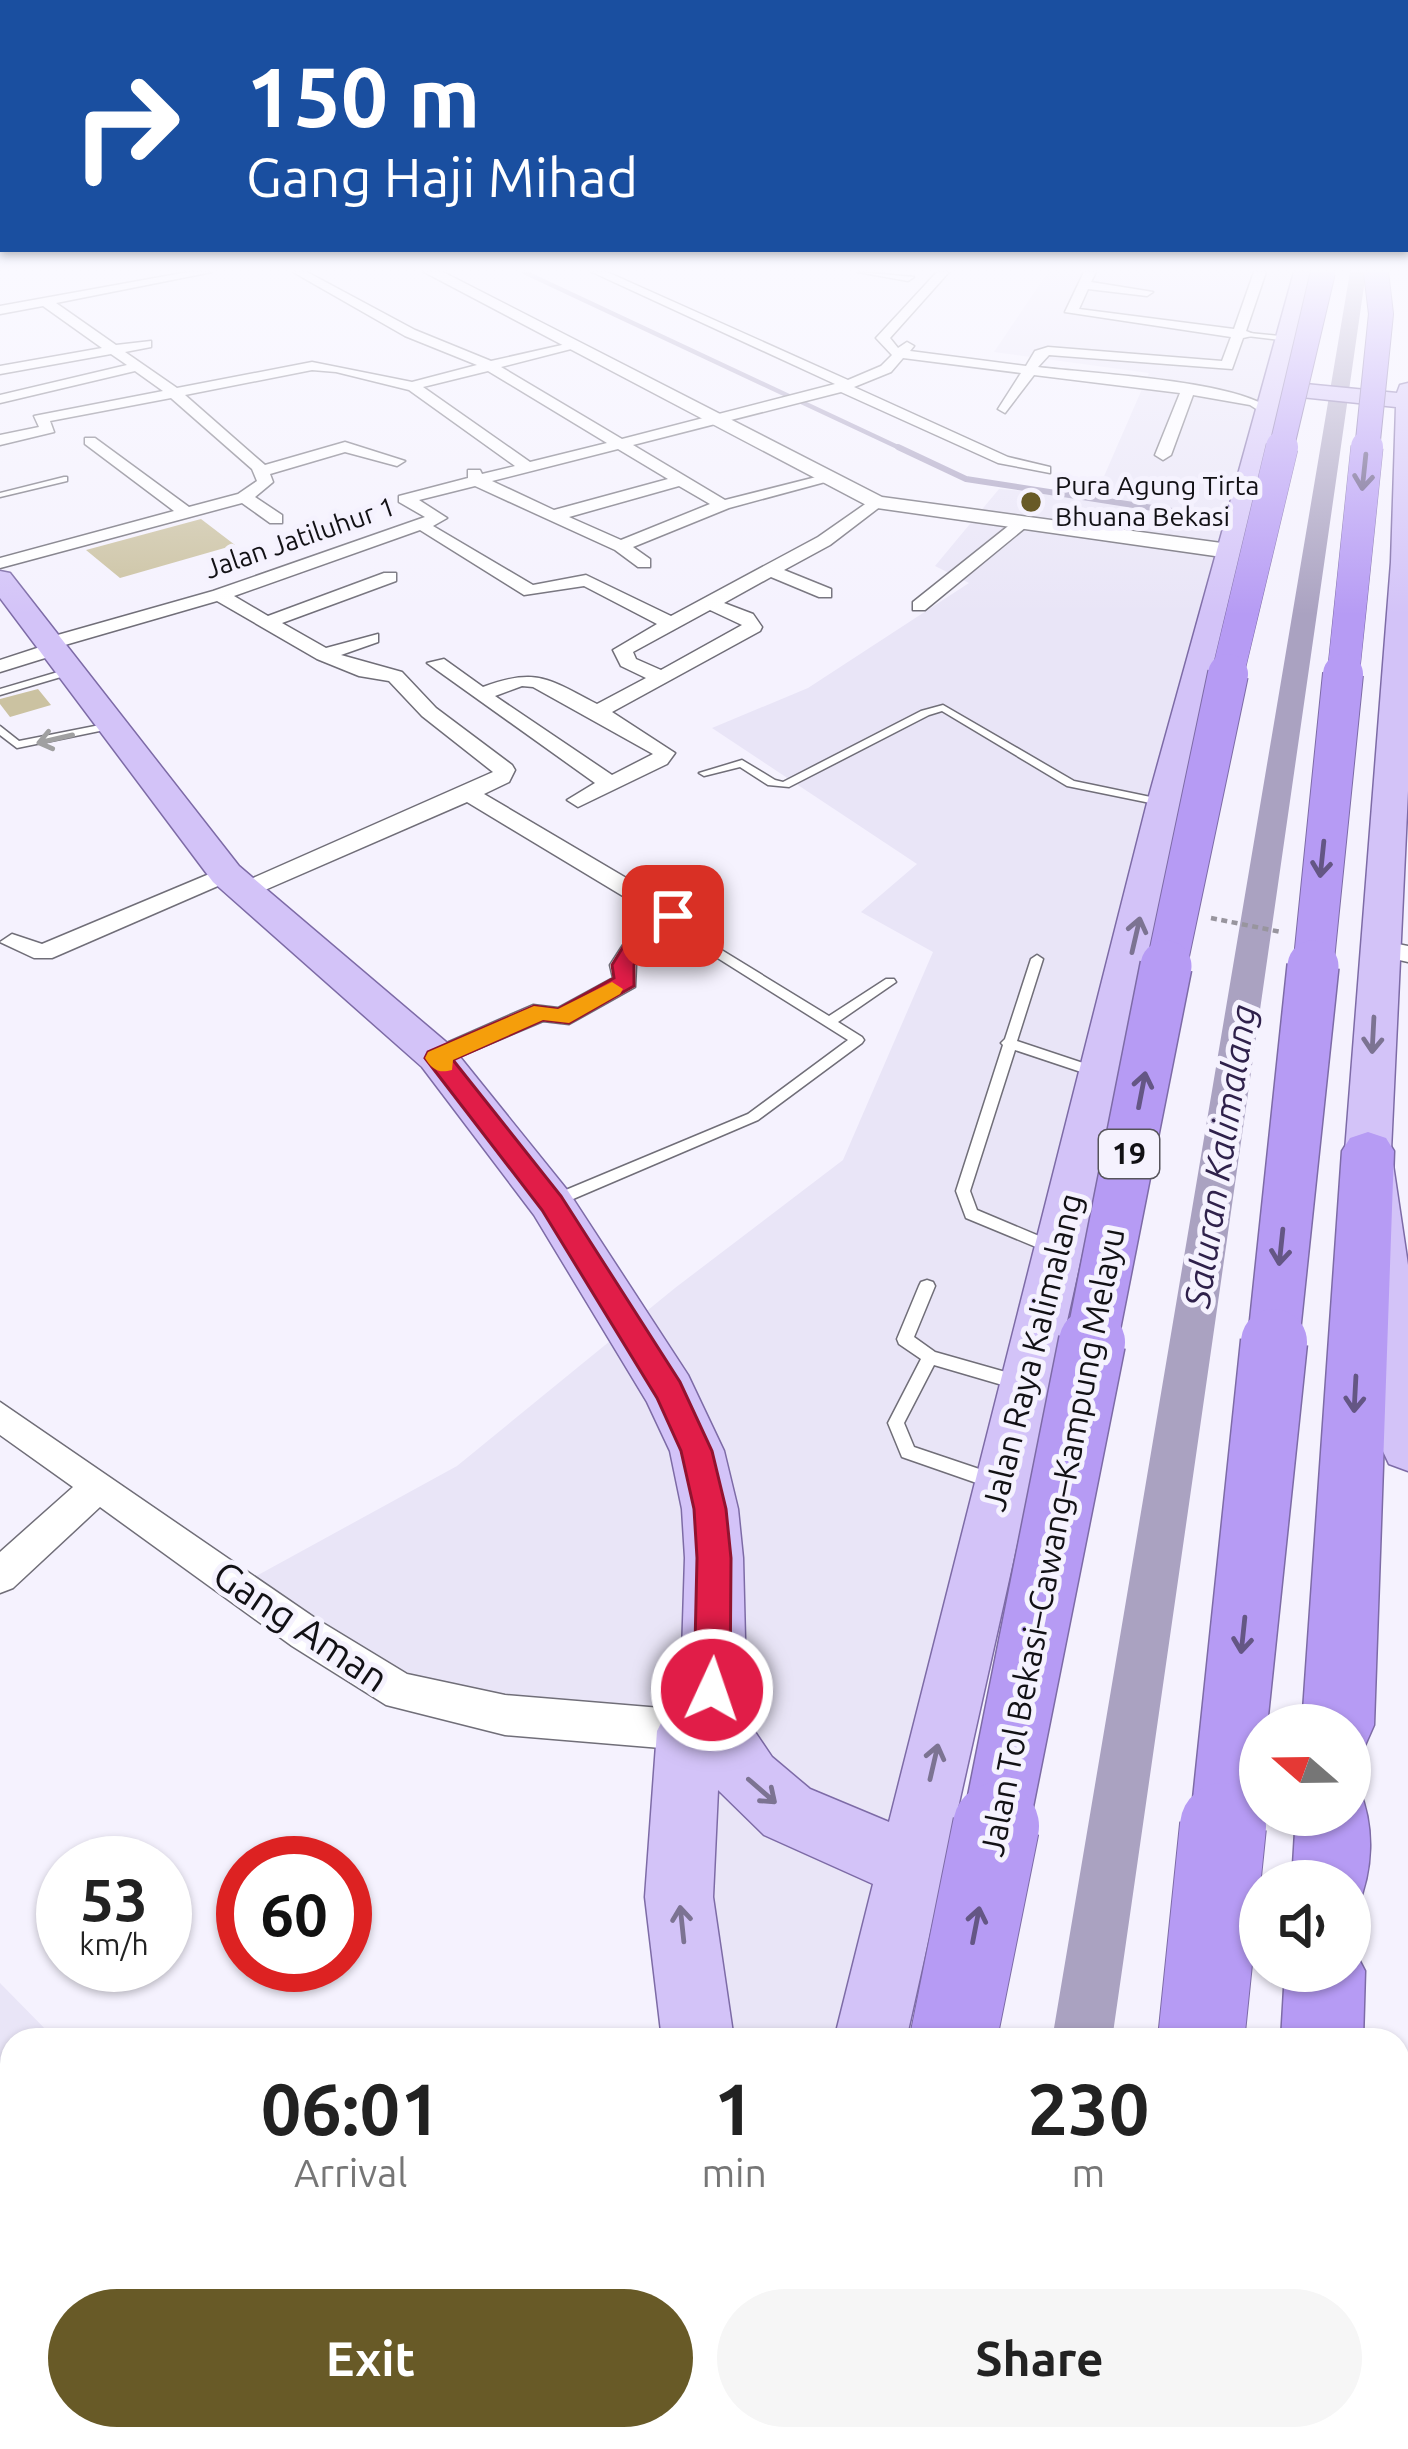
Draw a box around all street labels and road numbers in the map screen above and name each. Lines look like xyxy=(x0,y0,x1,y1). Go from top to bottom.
street label: Jalan Jatiluhur 1 xyxy=(201,490,399,584)
road number: 19 xyxy=(1099,1130,1159,1178)
street label: Jalan Raya Kalimalang xyxy=(974,1189,1089,1514)
street label: Jalan Tol Bekasi–Cawang–Kampung Melayu xyxy=(972,1225,1131,1859)
street label: Gang Aman xyxy=(206,1552,397,1700)

